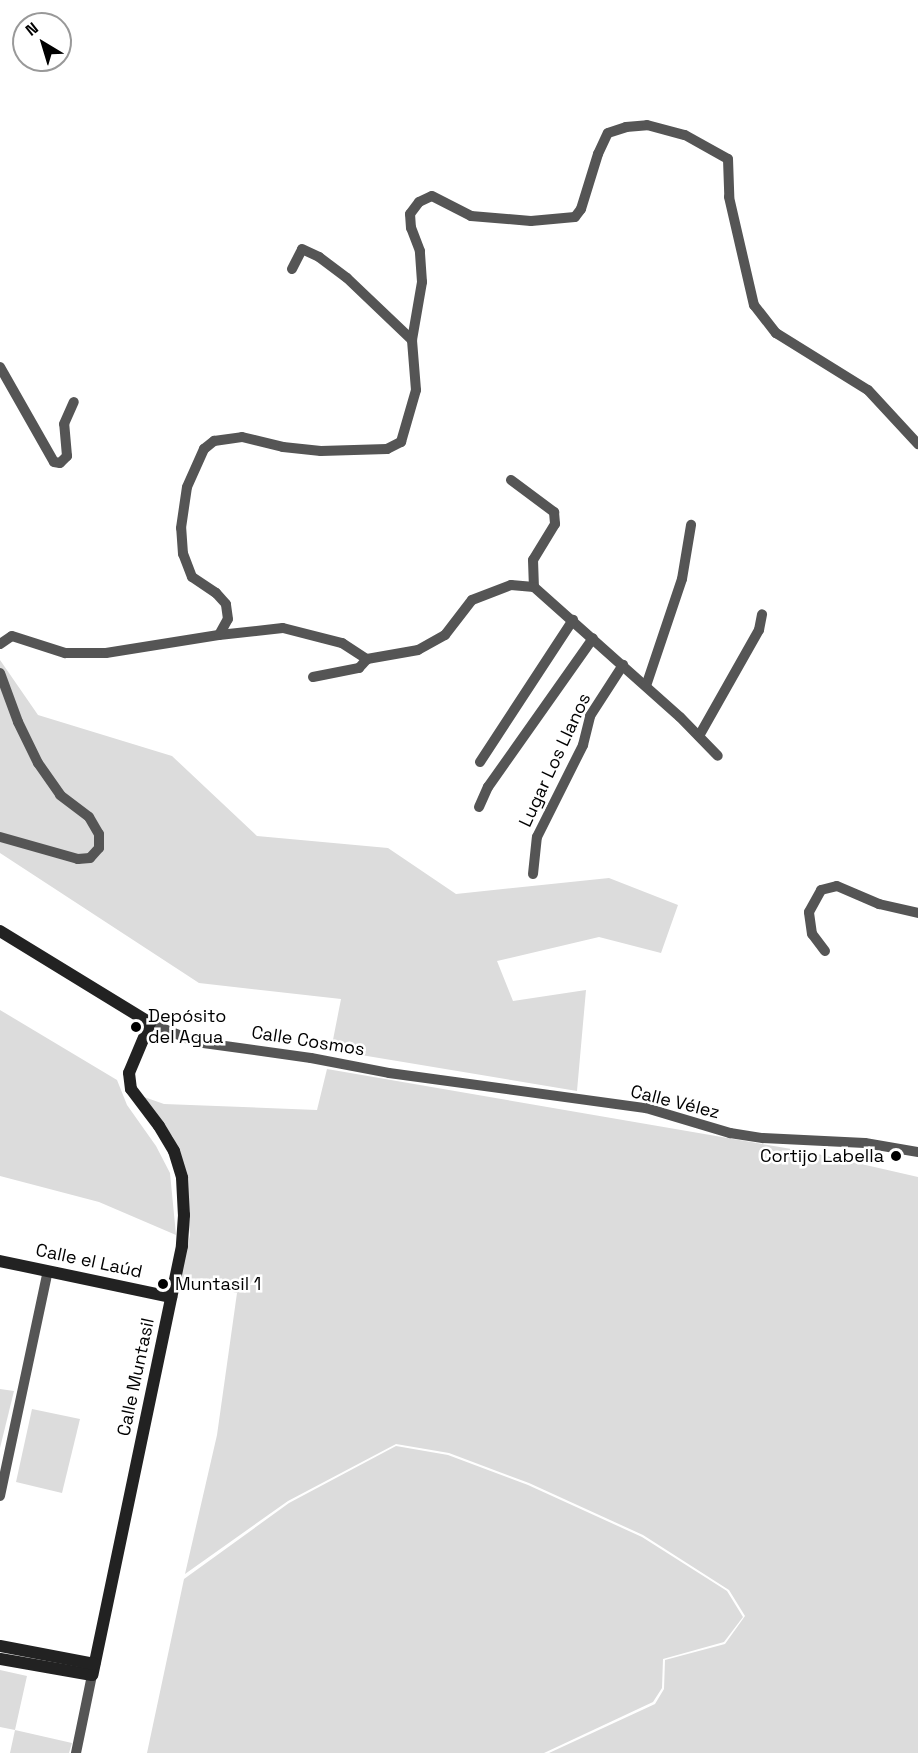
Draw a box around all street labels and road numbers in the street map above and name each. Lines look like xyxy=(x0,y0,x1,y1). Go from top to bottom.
street label: Lugar Los Llanos xyxy=(515,690,595,830)
street label: Calle Cosmos xyxy=(250,1021,366,1061)
street label: Calle Vélez xyxy=(628,1080,722,1124)
street label: Calle el Laúd xyxy=(34,1239,144,1283)
street label: Calle Muntasil xyxy=(113,1316,159,1438)

